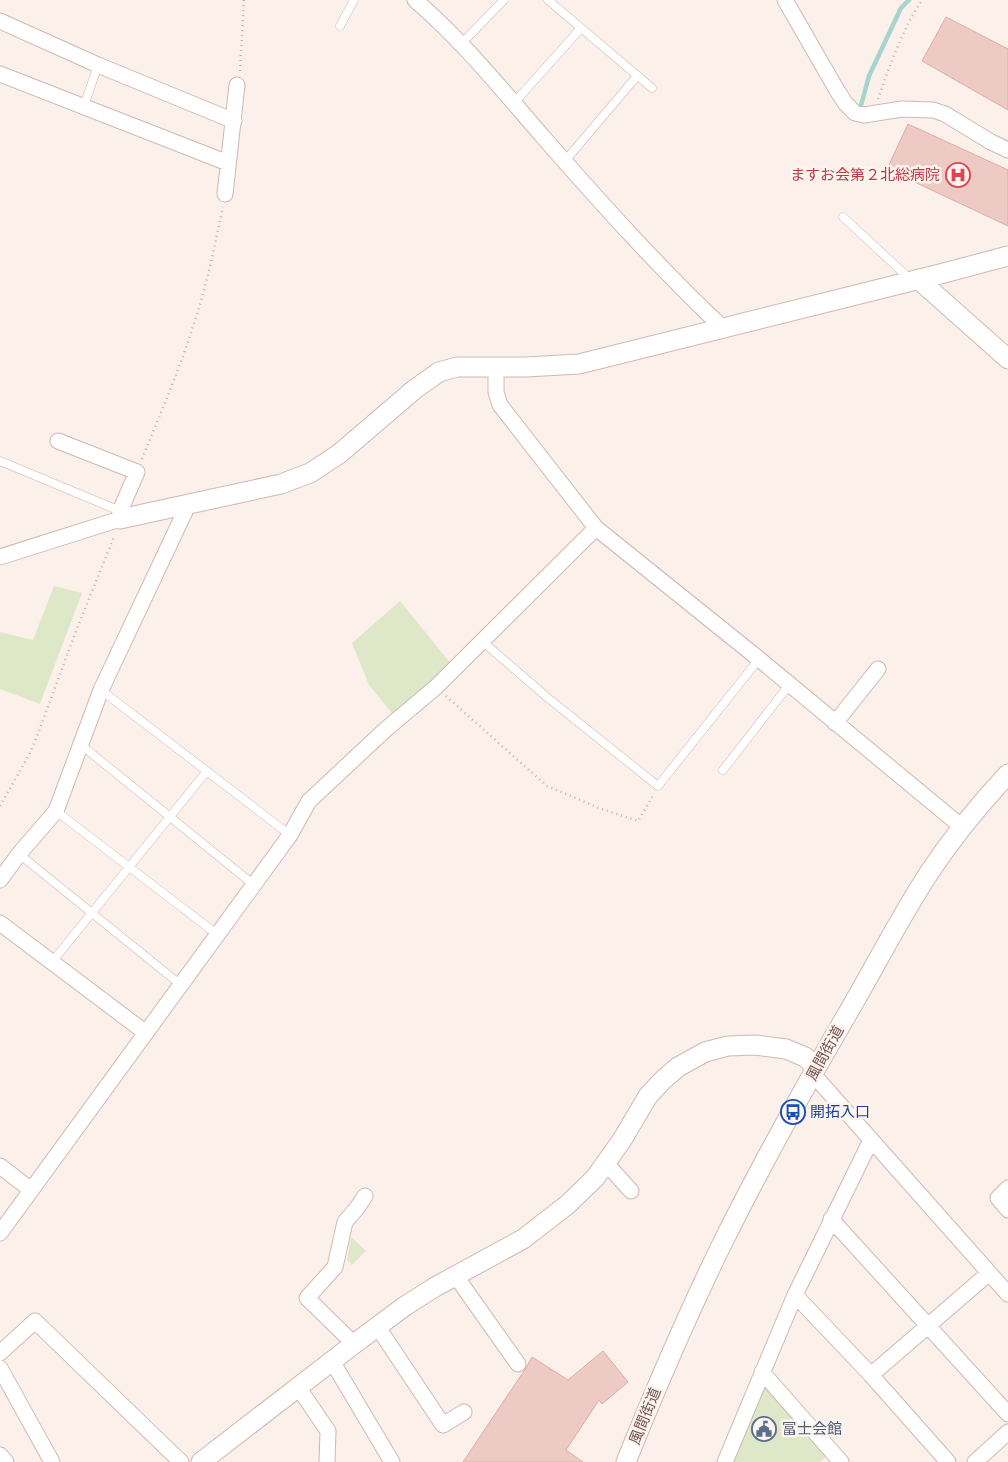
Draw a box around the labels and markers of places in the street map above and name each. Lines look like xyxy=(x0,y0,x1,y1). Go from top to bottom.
hospital icon: ますお会第２北総病院 xyxy=(945,162,971,188)
place label: ますお会第２北総病院 xyxy=(790,166,940,186)
bus stop icon: 開拓入口 xyxy=(780,1099,806,1125)
place label: 開拓入口 xyxy=(810,1104,870,1123)
public building icon: 冨士会館 xyxy=(751,1416,777,1442)
place label: 冨士会館 xyxy=(782,1421,842,1440)

